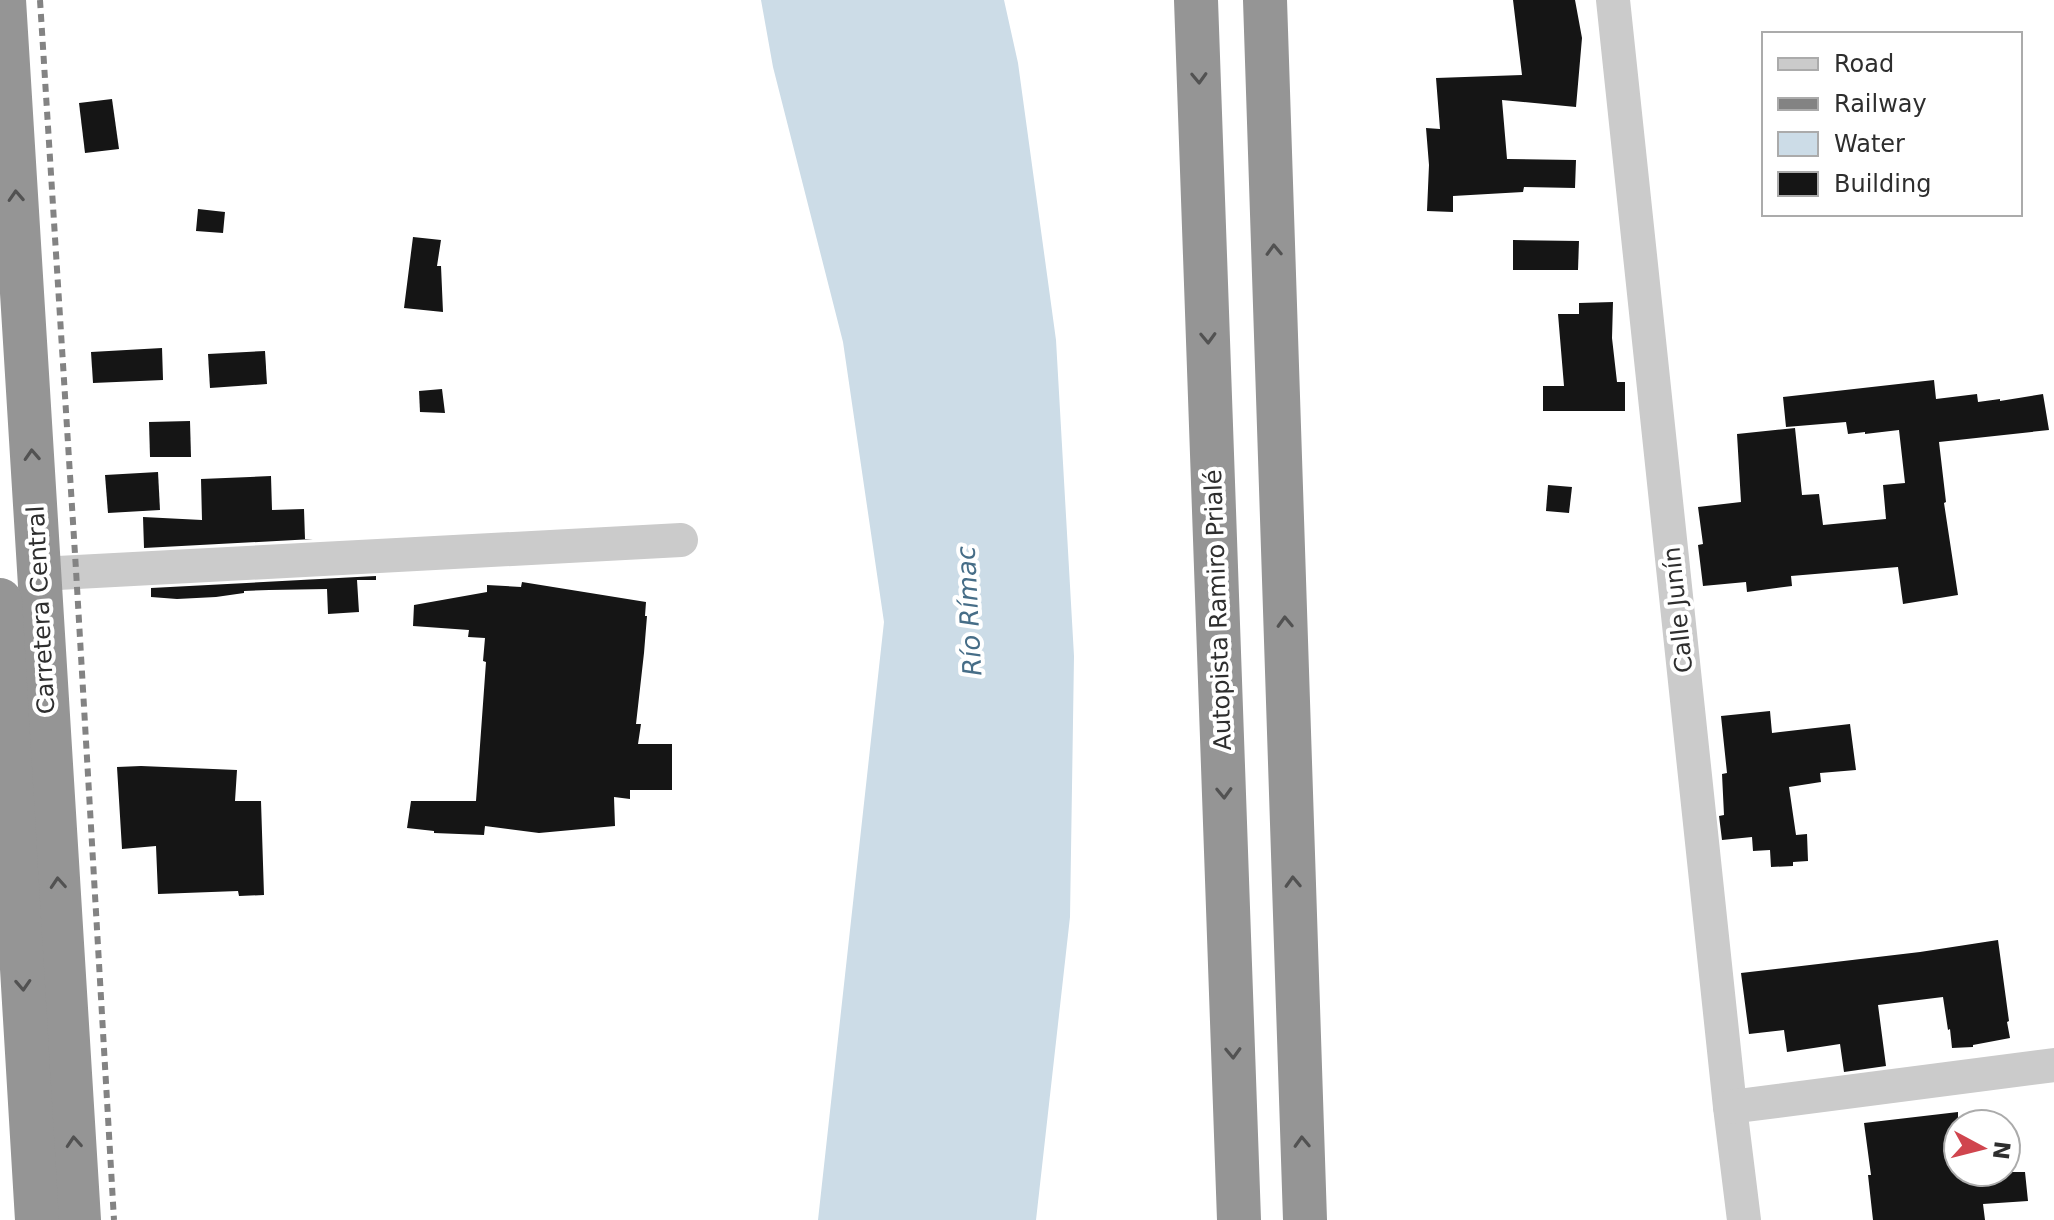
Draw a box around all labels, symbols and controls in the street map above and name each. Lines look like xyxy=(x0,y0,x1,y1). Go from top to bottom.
legend xyxy=(1762,32,2022,216)
text: Road xyxy=(1834,50,1894,78)
one-way arrow xyxy=(1190,72,1207,85)
text: Railway xyxy=(1834,90,1927,118)
text: Water xyxy=(1834,130,1905,158)
text: Building xyxy=(1834,170,1931,198)
one-way arrow xyxy=(8,189,25,202)
one-way arrow xyxy=(1266,243,1283,256)
one-way arrow xyxy=(1199,332,1216,345)
one-way arrow xyxy=(24,448,41,461)
street label: Autopista Ramiro Prialé xyxy=(1199,469,1237,751)
street label: Carretera Central xyxy=(22,505,60,715)
water label: Río Rímac xyxy=(951,545,987,677)
street label: Calle Junín xyxy=(1657,546,1699,674)
one-way arrow xyxy=(1277,615,1294,628)
one-way arrow xyxy=(1216,787,1233,800)
one-way arrow xyxy=(1284,875,1301,888)
one-way arrow xyxy=(50,876,67,889)
one-way arrow xyxy=(14,979,31,992)
one-way arrow xyxy=(1225,1047,1242,1060)
north arrow xyxy=(1942,1108,2022,1188)
one-way arrow xyxy=(66,1135,83,1148)
one-way arrow xyxy=(1293,1135,1310,1148)
text: N xyxy=(1988,1140,2015,1161)

